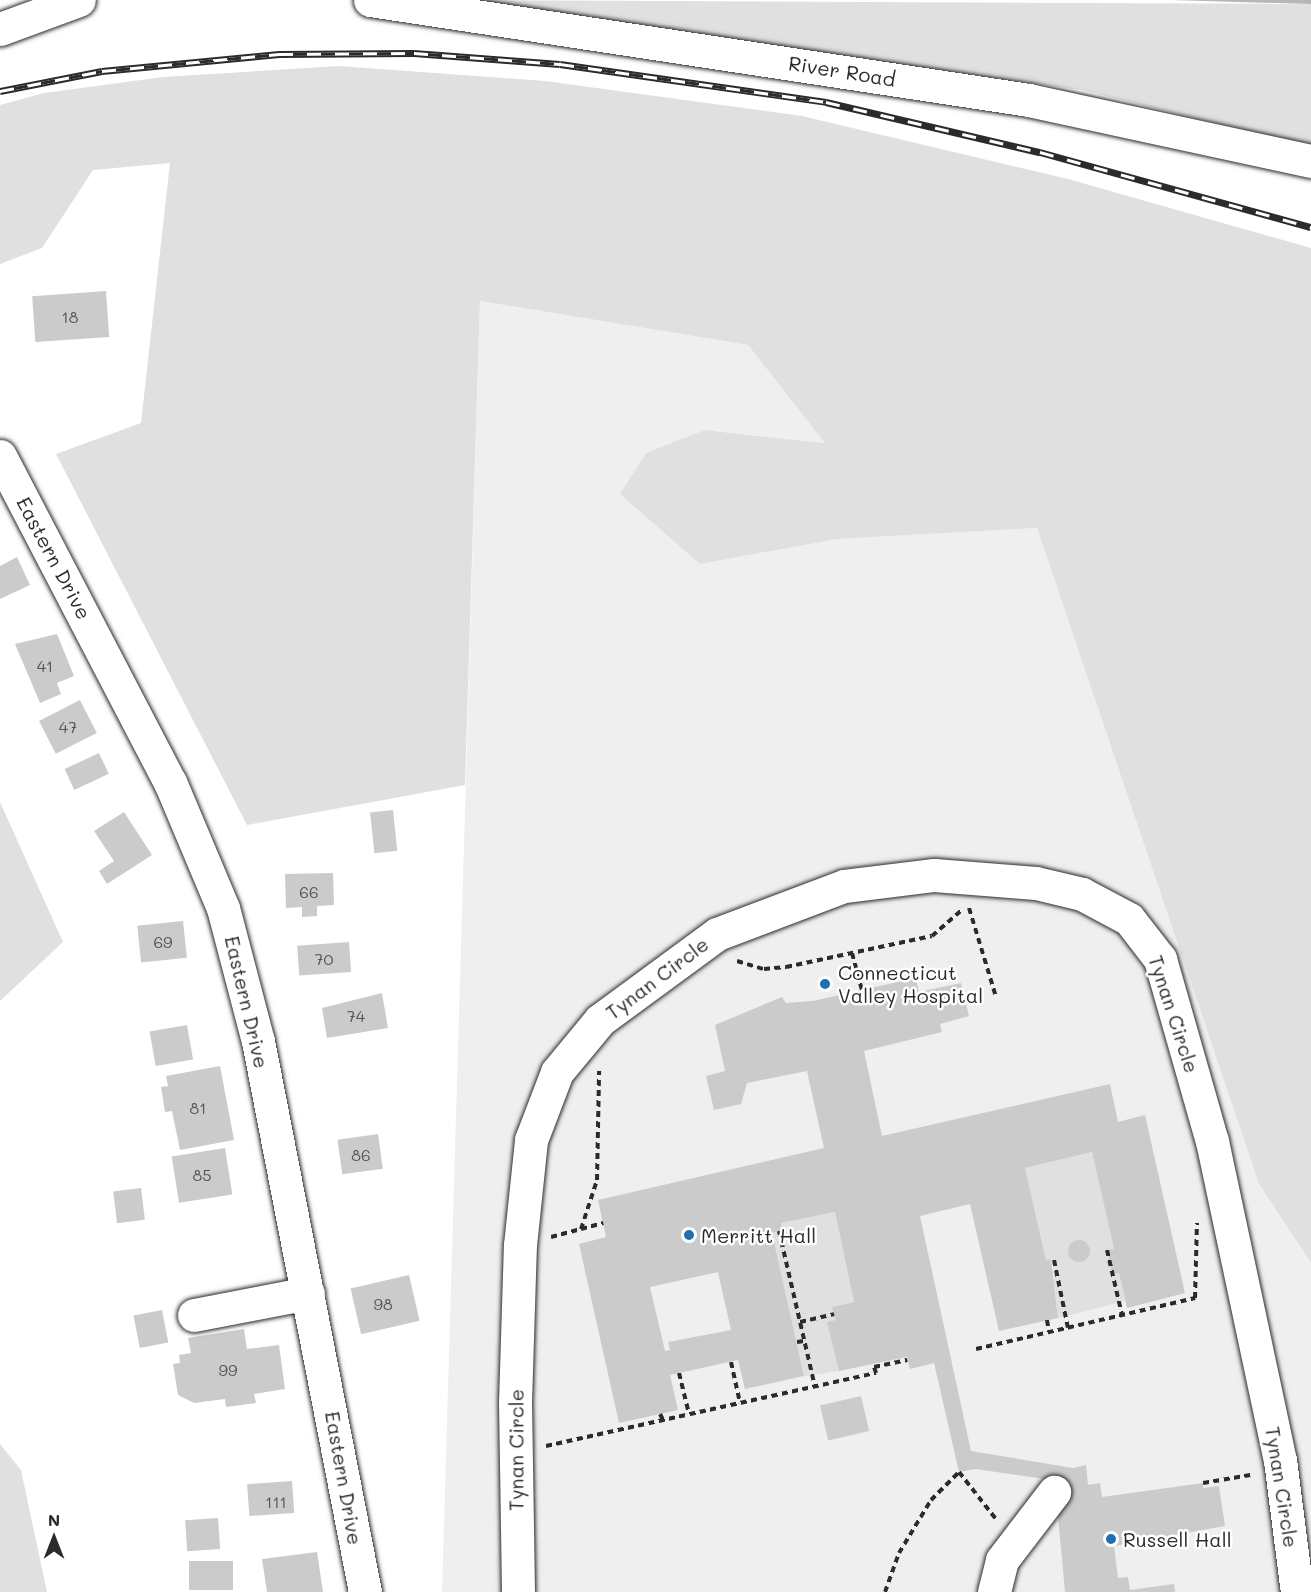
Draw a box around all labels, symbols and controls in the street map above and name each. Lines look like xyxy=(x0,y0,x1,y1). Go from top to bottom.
street label: River Road xyxy=(787,51,897,91)
house number: 18 xyxy=(62,307,78,327)
street label: Eastern Drive xyxy=(12,493,96,623)
house number: 41 xyxy=(37,656,53,676)
house number: 47 xyxy=(59,717,77,737)
house number: 66 xyxy=(299,882,319,902)
house number: 69 xyxy=(153,932,173,952)
street label: Tynan Circle xyxy=(601,932,713,1024)
street label: Eastern Drive xyxy=(220,933,274,1071)
house number: 70 xyxy=(315,949,333,969)
street label: Tynan Circle xyxy=(1144,952,1204,1076)
place label: Connecticut Valley Hospital xyxy=(838,960,983,1007)
marker: Connecticut Valley Hospital xyxy=(816,975,834,993)
house number: 74 xyxy=(347,1006,365,1026)
house number: 81 xyxy=(190,1098,206,1118)
house number: 86 xyxy=(351,1145,371,1165)
house number: 85 xyxy=(192,1165,212,1185)
place label: Merritt Hall xyxy=(701,1223,816,1247)
marker: Merritt Hall xyxy=(682,1228,696,1242)
house number: 98 xyxy=(373,1294,393,1314)
house number: 99 xyxy=(219,1360,237,1380)
street label: Tynan Circle xyxy=(504,1389,528,1511)
street label: Eastern Drive xyxy=(320,1409,368,1547)
street label: Tynan Circle xyxy=(1261,1425,1303,1549)
house number: 111 xyxy=(265,1492,287,1512)
north arrow xyxy=(24,1508,84,1568)
text: N xyxy=(48,1509,60,1530)
place label: Russell Hall xyxy=(1123,1527,1232,1551)
marker: Russell Hall xyxy=(1104,1532,1118,1546)

